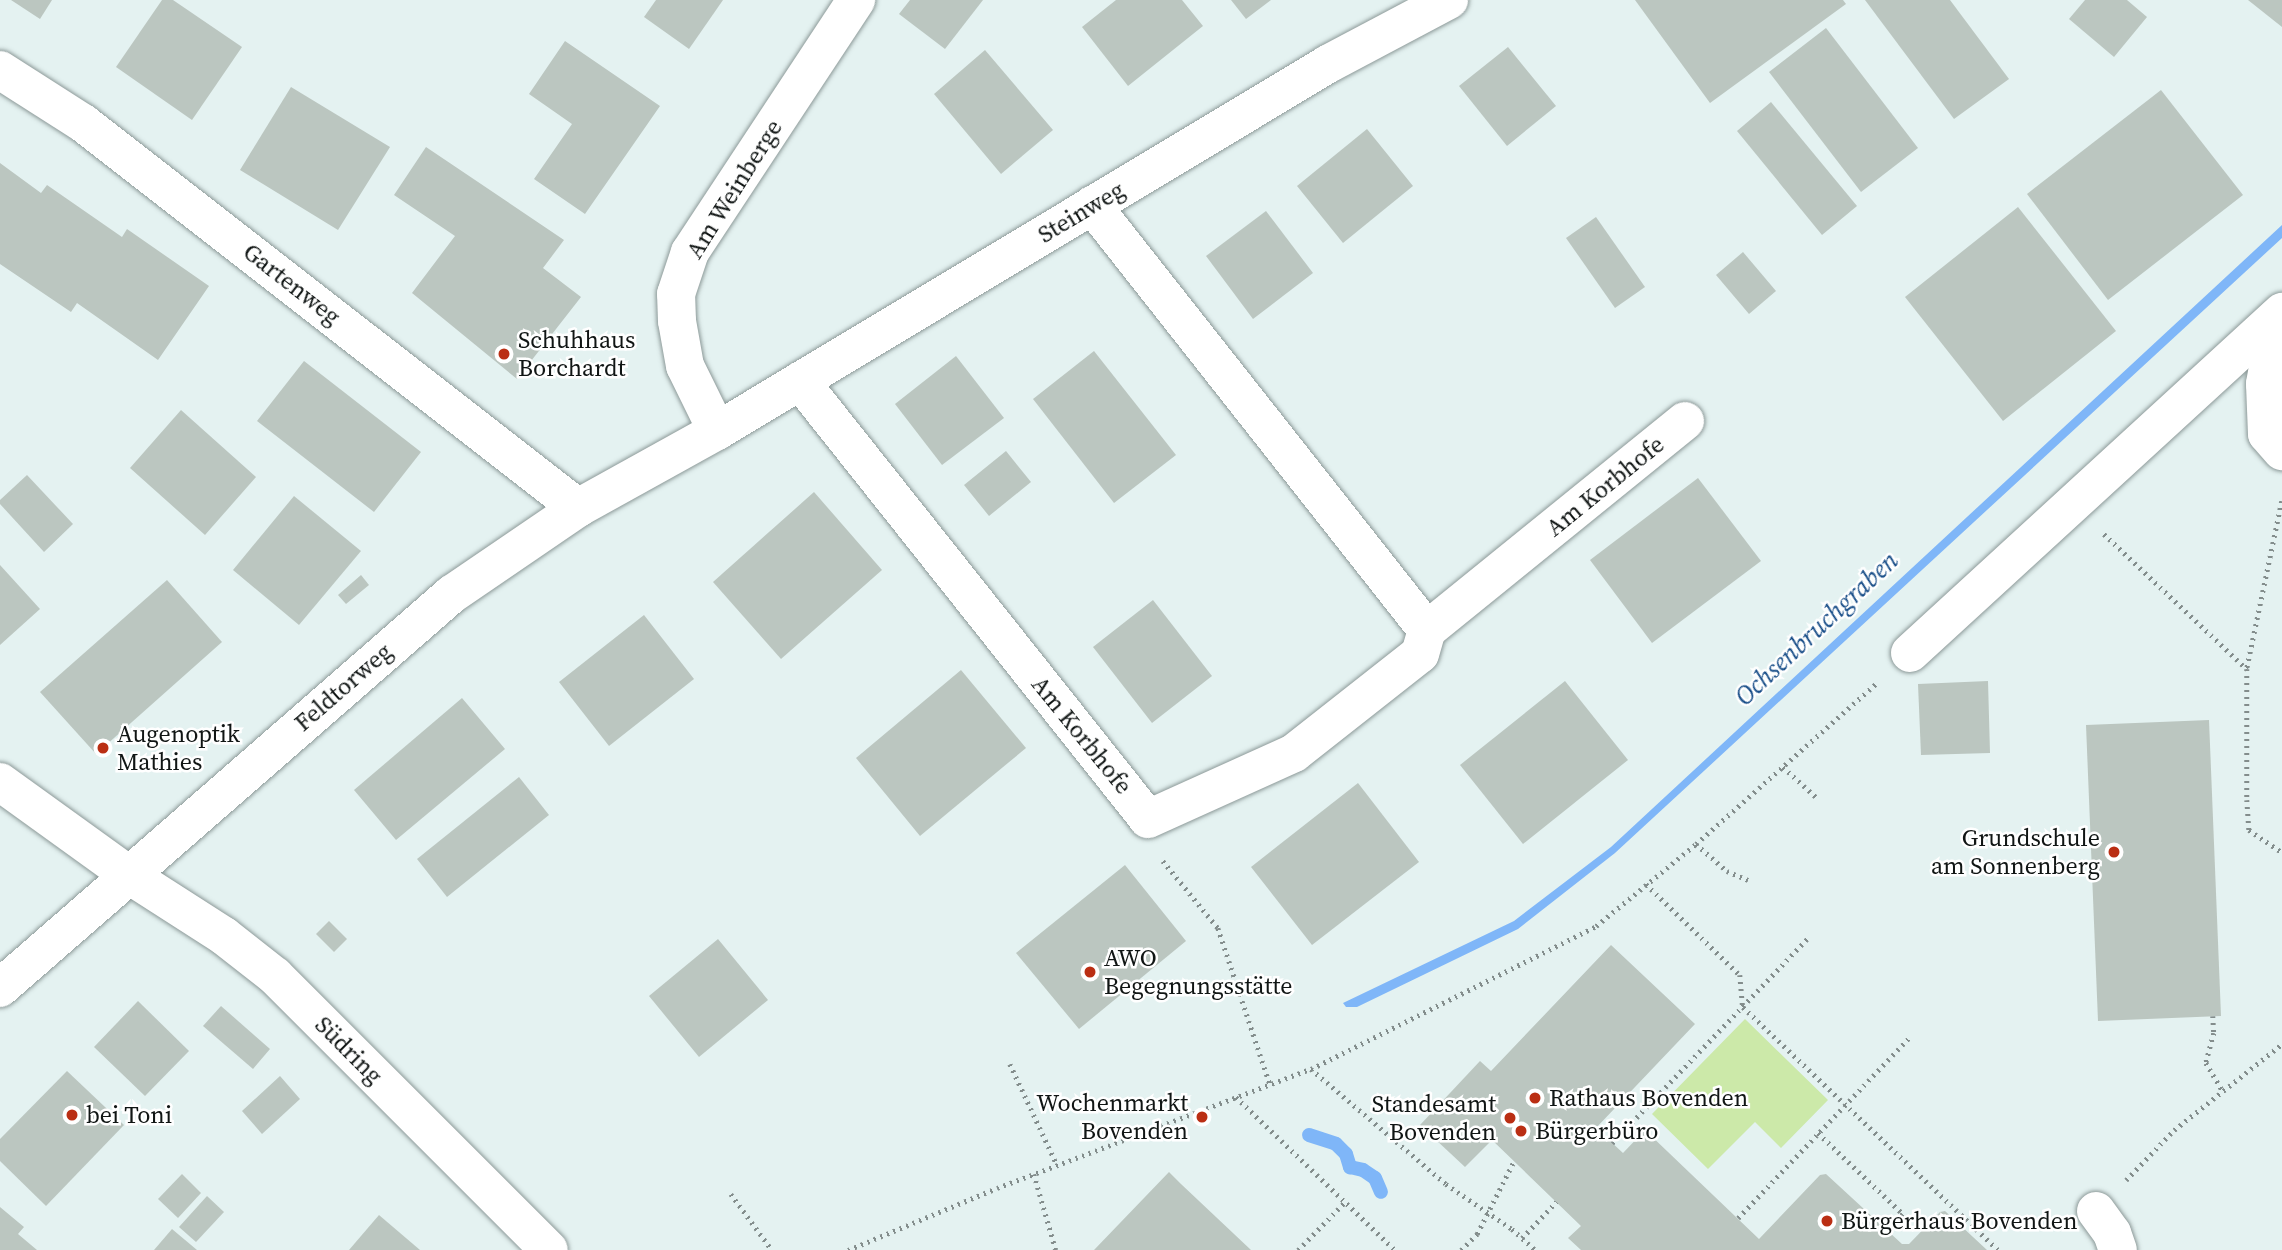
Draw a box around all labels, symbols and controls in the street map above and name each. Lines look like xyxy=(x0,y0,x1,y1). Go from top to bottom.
street label: Am Weinberge xyxy=(680,114,788,264)
street label: Steinweg xyxy=(1033,175,1129,249)
street label: Gartenweg xyxy=(238,237,346,331)
place label: Schuhhaus Borchardt xyxy=(518,326,636,382)
marker: Schuhhaus Borchardt xyxy=(496,346,512,362)
street label: Am Korbhofe xyxy=(1540,430,1670,542)
water label: Ochsenbruchgraben xyxy=(1729,545,1905,713)
street label: Feldtorweg xyxy=(288,637,398,737)
street label: Am Korbhofe xyxy=(1026,670,1138,800)
place label: Augenoptik Mathies xyxy=(117,720,240,776)
marker: Augenoptik Mathies xyxy=(95,740,111,756)
place label: Grundschule am Sonnenberg xyxy=(1931,824,2100,880)
marker: Grundschule am Sonnenberg xyxy=(2106,844,2122,860)
place label: AWO Begegnungsstätte xyxy=(1104,944,1292,1000)
marker: AWO Begegnungsstätte xyxy=(1082,964,1098,980)
street label: Südring xyxy=(309,1010,389,1090)
place label: Rathaus Bovenden xyxy=(1549,1084,1748,1112)
place label: Wochenmarkt Bovenden xyxy=(1036,1089,1188,1145)
place label: Standesamt Bovenden xyxy=(1372,1090,1496,1146)
marker: Rathaus Bovenden xyxy=(1527,1090,1543,1106)
place label: bei Toni xyxy=(86,1101,173,1129)
marker: bei Toni xyxy=(64,1107,80,1123)
marker: Wochenmarkt Bovenden xyxy=(1194,1109,1210,1125)
marker: Standesamt Bovenden xyxy=(1502,1110,1518,1126)
place label: Bürgerbüro xyxy=(1535,1117,1659,1145)
marker: Bürgerbüro xyxy=(1513,1123,1529,1139)
place label: Bürgerhaus Bovenden xyxy=(1841,1207,2078,1235)
marker: Bürgerhaus Bovenden xyxy=(1819,1213,1835,1229)

